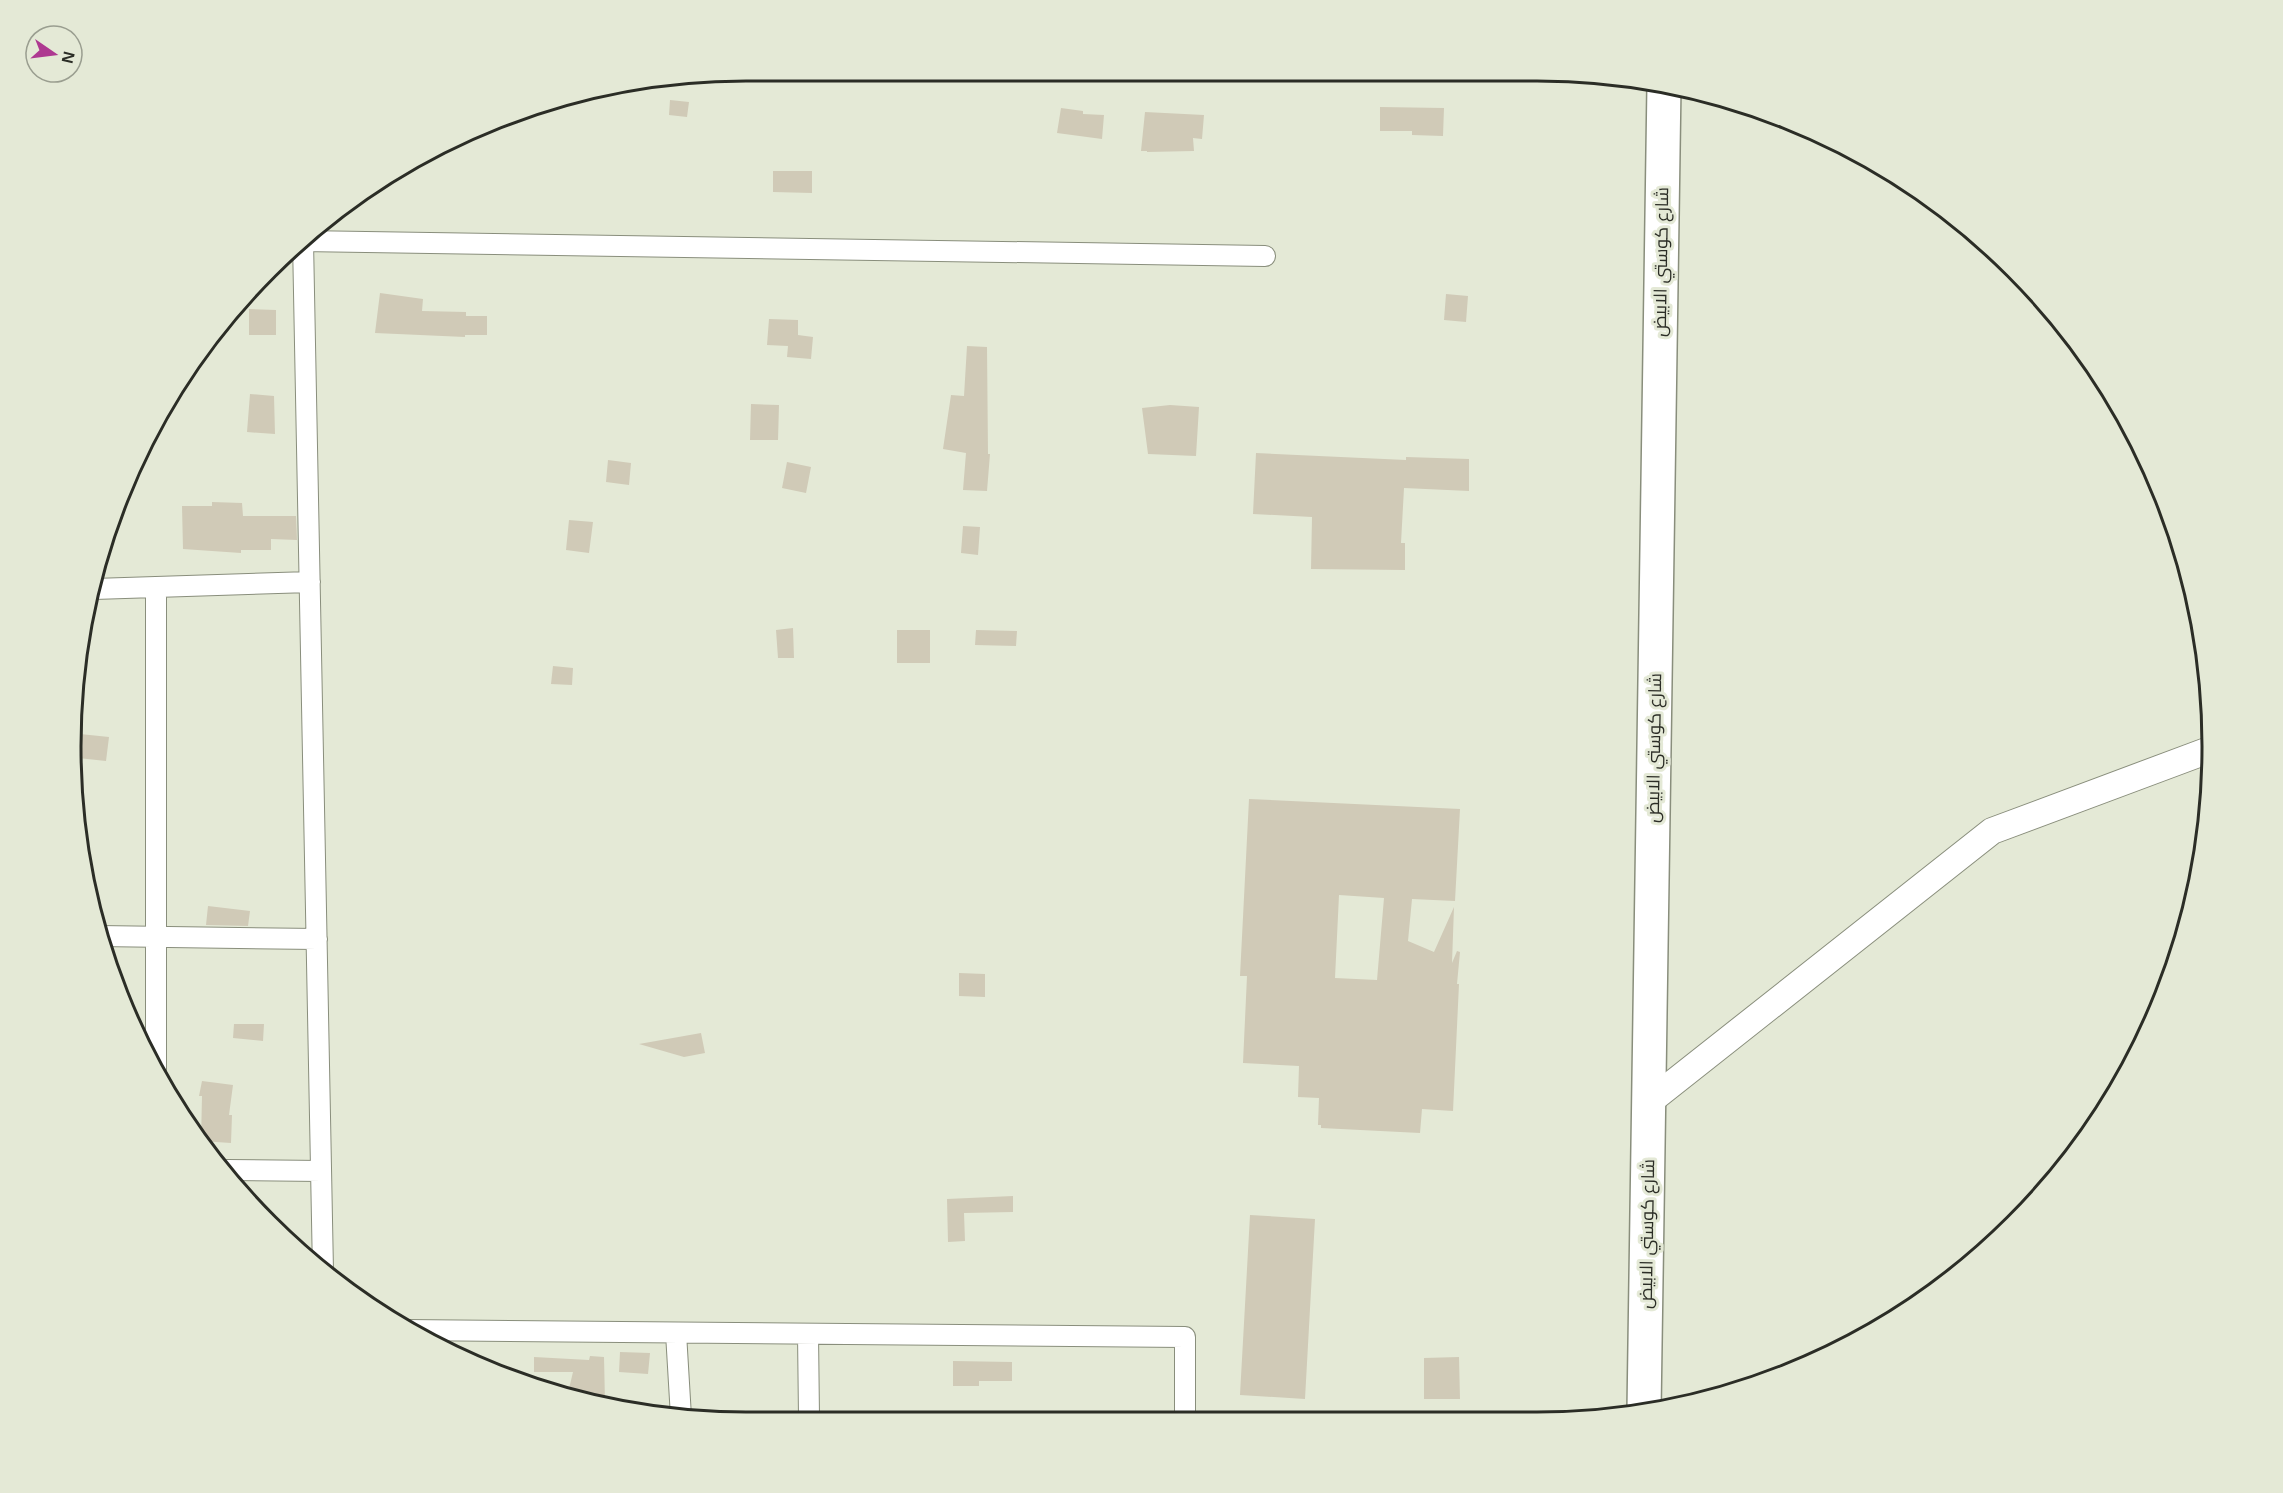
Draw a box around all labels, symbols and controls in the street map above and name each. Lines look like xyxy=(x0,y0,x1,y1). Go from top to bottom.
north arrow xyxy=(24,24,84,84)
text: N xyxy=(58,50,78,65)
street label: شارع كوستي الابيض xyxy=(1650,187,1676,337)
street label: شارع كوستي الابيض xyxy=(1643,673,1669,823)
street label: شارع كوستي الابيض xyxy=(1636,1159,1662,1309)

